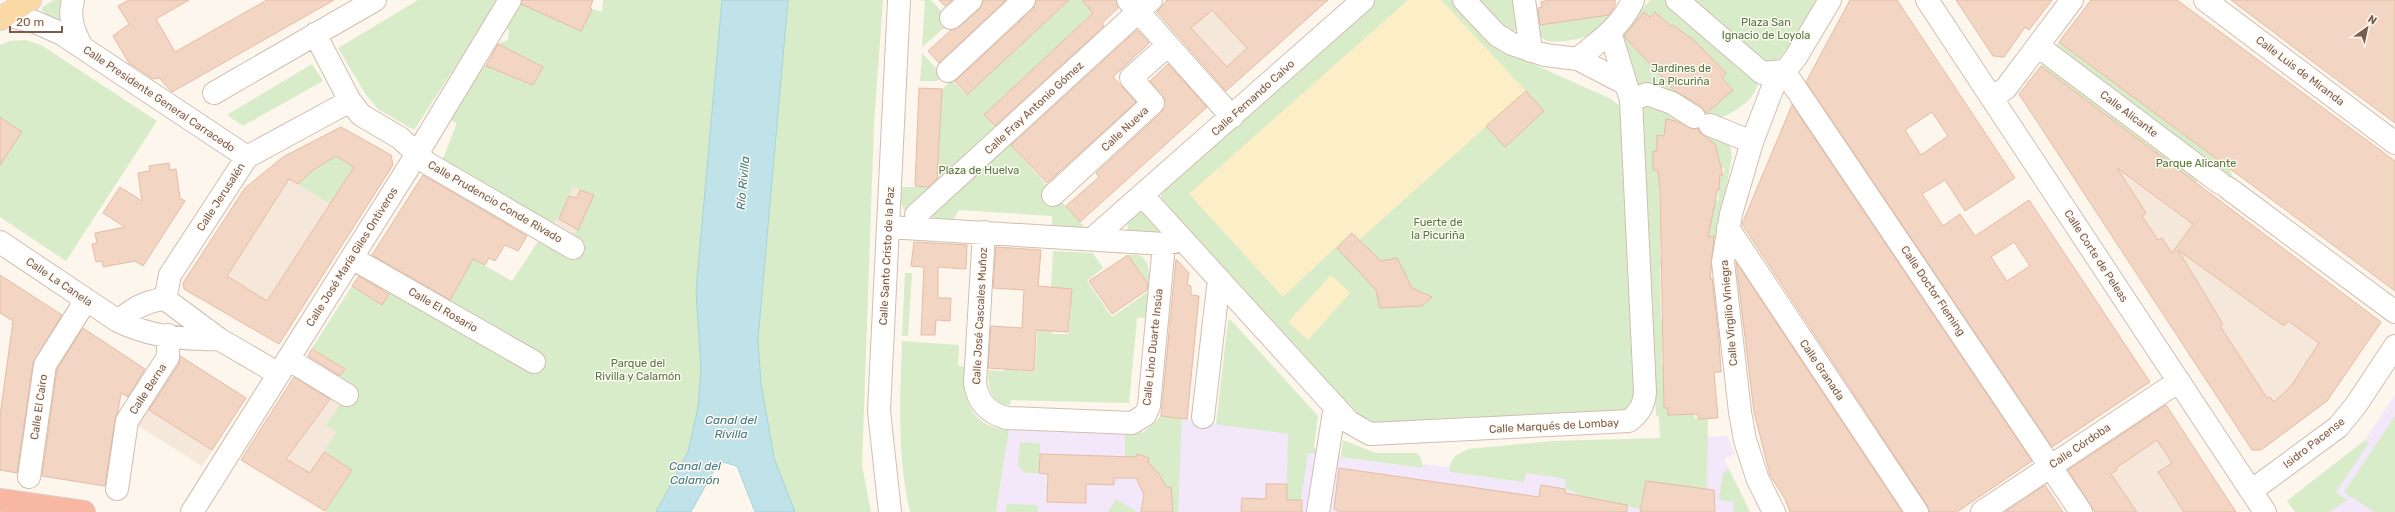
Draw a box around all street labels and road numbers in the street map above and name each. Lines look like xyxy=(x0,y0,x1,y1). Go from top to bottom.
street label: Calle Luis de Miranda xyxy=(2253,33,2347,109)
street label: Calle Presidente General Carracedo xyxy=(81,43,237,155)
street label: Calle Fernando Calvo xyxy=(1209,57,1297,139)
street label: Calle Fray Antonio Gómez xyxy=(982,59,1086,157)
street label: Calle Alicante xyxy=(2097,88,2161,140)
street label: Calle Nueva xyxy=(1099,104,1151,154)
street label: Calle Prudencio Conde Rivado xyxy=(426,158,564,246)
street label: Calle Jerusalén xyxy=(194,160,248,234)
street label: Calle José María Giles Ontiveros xyxy=(304,184,401,329)
street label: Calle Santo Cristo de la Paz xyxy=(877,186,897,326)
street label: Calle Corte de Peleas xyxy=(2061,207,2131,305)
street label: Calle Doctor Fleming xyxy=(1898,244,1968,338)
street label: Calle José Cascales Muñoz xyxy=(970,247,990,385)
street label: Calle La Canela xyxy=(23,255,95,309)
street label: Calle Virgilio Viniegra xyxy=(1718,259,1740,367)
street label: Calle El Rosario xyxy=(406,285,480,335)
street label: Calle Lino Duarte Insúa xyxy=(1140,288,1166,406)
street label: Calle Granada xyxy=(1797,337,1847,403)
street label: Calle Berna xyxy=(127,361,169,417)
street label: Calle El Cairo xyxy=(28,373,50,441)
street label: Isidro Pacense xyxy=(2281,415,2347,471)
street label: Calle Marqués de Lombay xyxy=(1489,416,1619,436)
street label: Calle Córdoba xyxy=(2047,421,2113,471)

